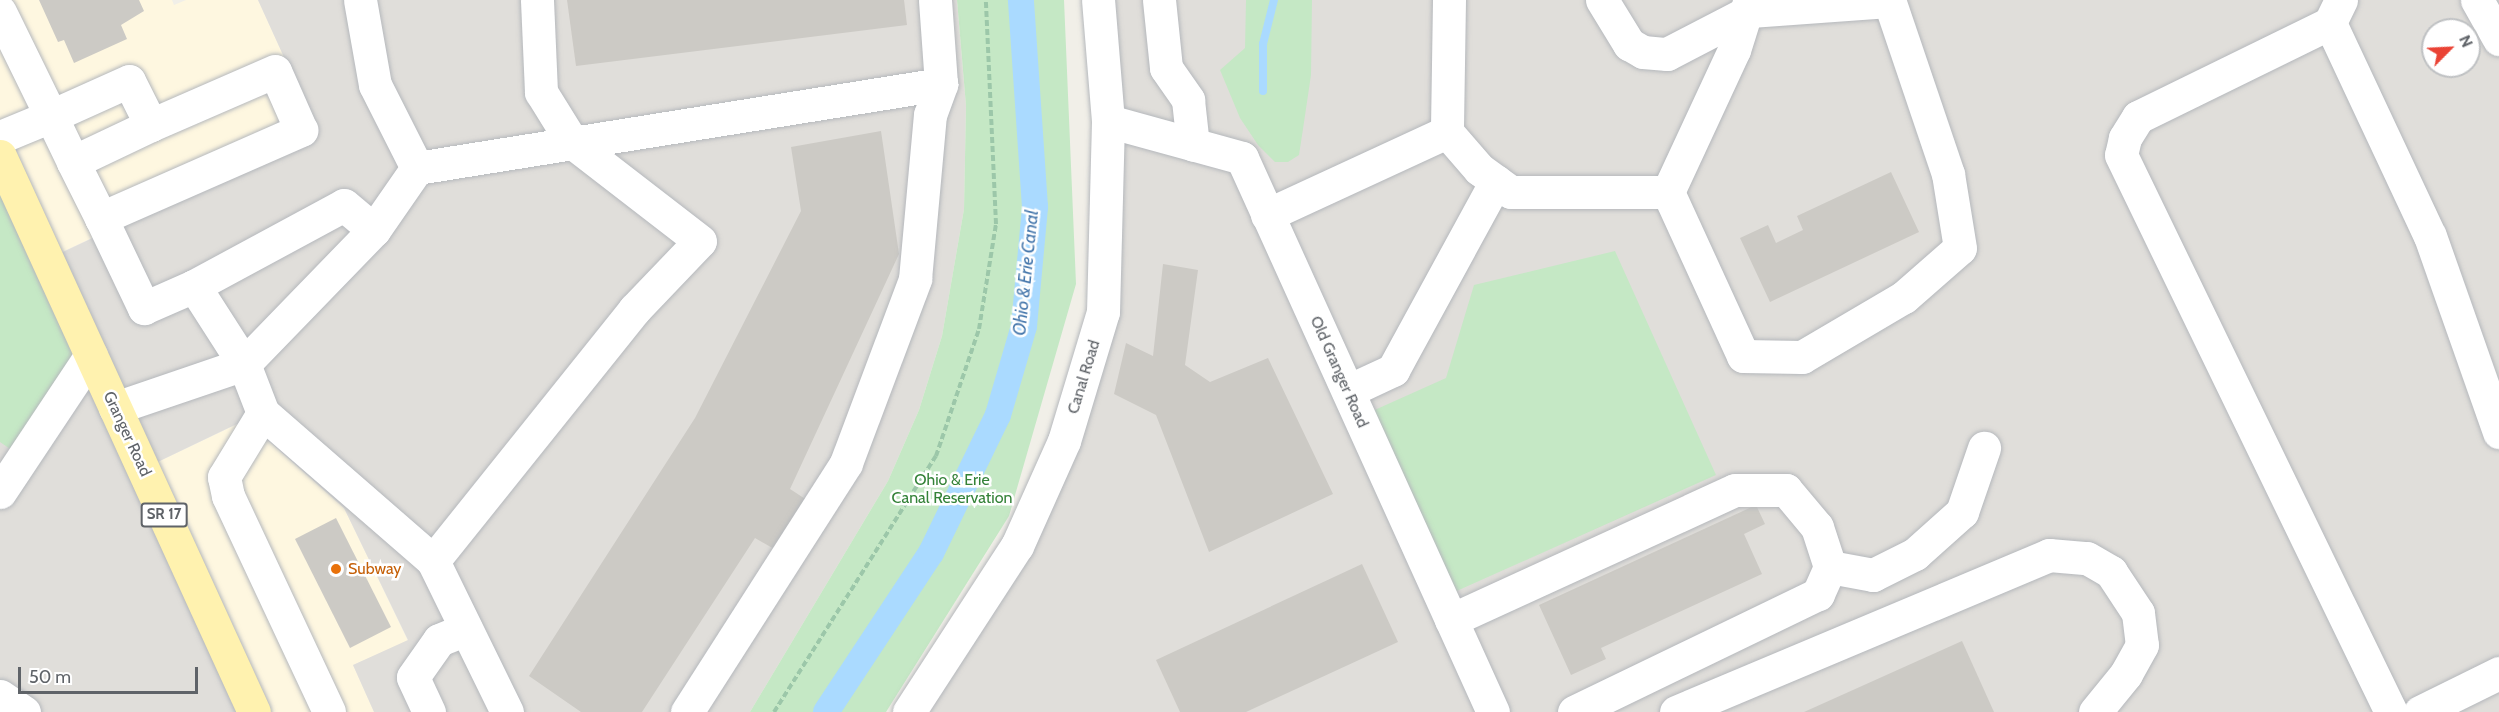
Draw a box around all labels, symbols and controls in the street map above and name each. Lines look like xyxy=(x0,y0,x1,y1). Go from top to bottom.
north arrow xyxy=(2421,18,2481,78)
text: N xyxy=(2455,32,2477,50)
water label: Ohio & Erie Canal xyxy=(1009,209,1043,337)
street label: Old Granger Road xyxy=(1306,313,1372,431)
street label: Canal Road xyxy=(1064,338,1104,416)
street label: Granger Road xyxy=(99,388,155,480)
park label: Ohio & Erie Canal Reservation xyxy=(892,470,1012,508)
road number: SR 17 xyxy=(140,503,188,527)
place label: Subway xyxy=(348,559,401,579)
marker: Subway xyxy=(329,562,343,576)
scale bar xyxy=(21,655,201,693)
text: 50 m xyxy=(29,666,71,688)

